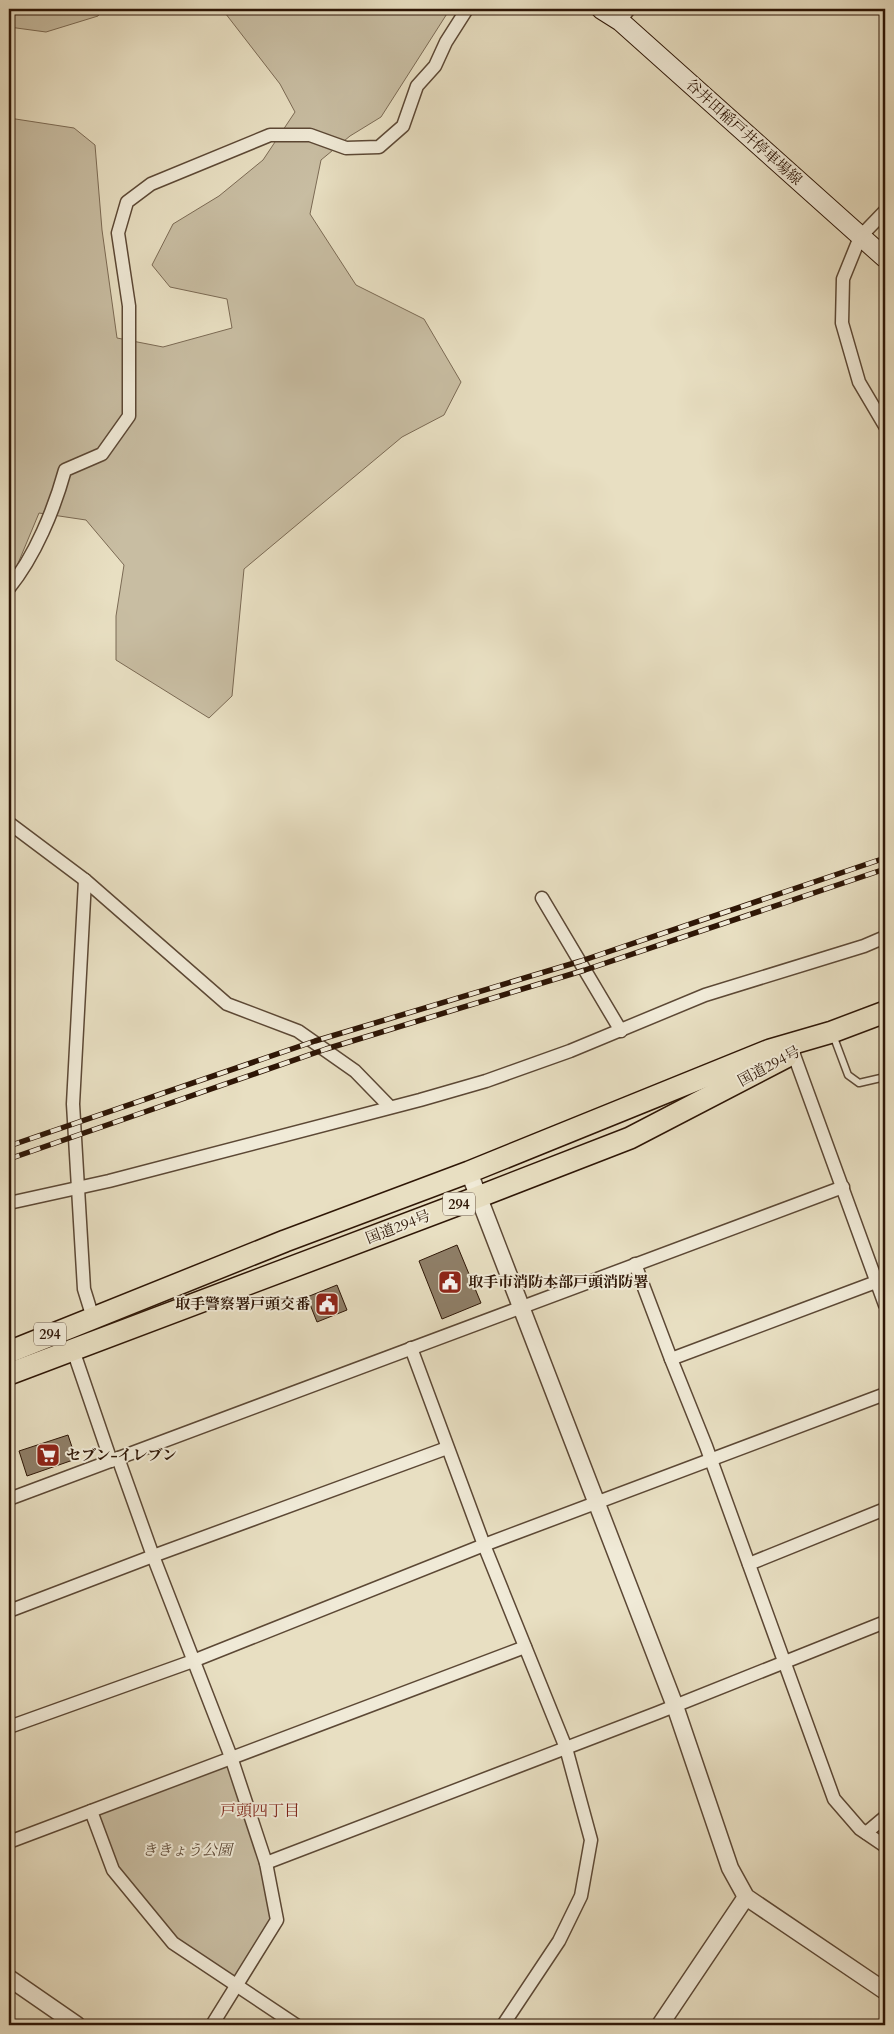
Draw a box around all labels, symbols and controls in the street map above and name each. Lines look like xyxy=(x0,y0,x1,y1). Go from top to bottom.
street label: 谷井田稲戸井停車場線 xyxy=(682,74,806,190)
street label: 国道294号 xyxy=(734,1041,804,1091)
road number: 294 xyxy=(443,1192,475,1216)
street label: 国道294号 xyxy=(363,1205,433,1249)
public building icon: 取手市消防本部戸頭消防署 xyxy=(437,1269,463,1295)
place label: 取手市消防本部戸頭消防署 xyxy=(468,1272,648,1292)
public building icon: 取手警察署戸頭交番 xyxy=(314,1291,340,1317)
place label: 取手警察署戸頭交番 xyxy=(175,1294,311,1314)
road number: 294 xyxy=(34,1322,66,1346)
supermarket icon: セブン-イレブン xyxy=(35,1442,61,1468)
place label: セブン-イレブン xyxy=(66,1445,177,1465)
district label: 戸頭四丁目 xyxy=(220,1800,300,1822)
park label: ききょう公園 xyxy=(142,1840,235,1860)

